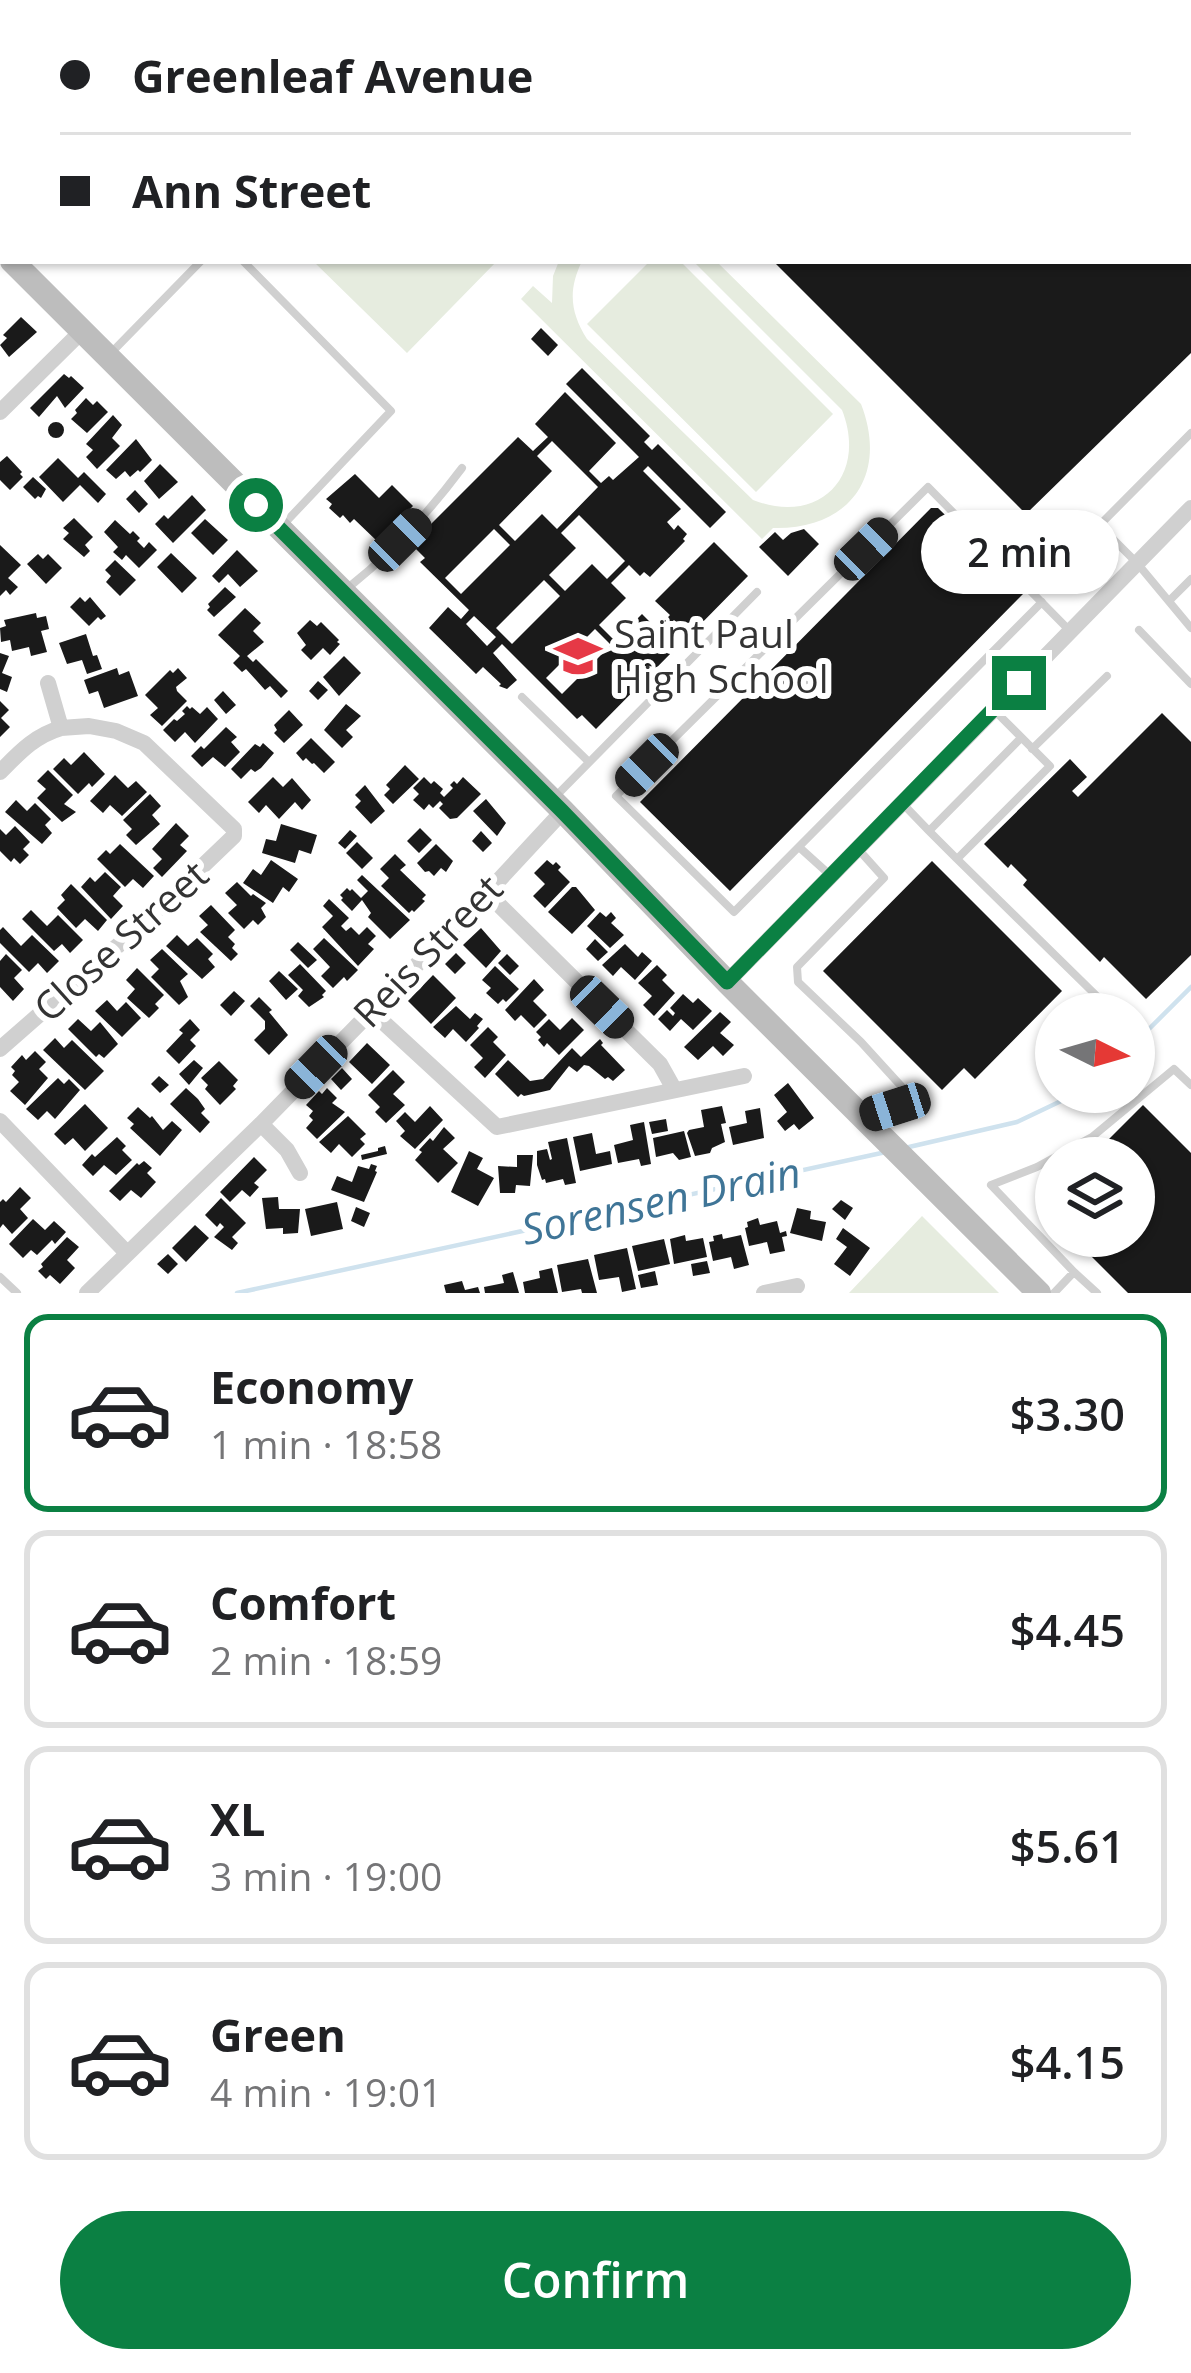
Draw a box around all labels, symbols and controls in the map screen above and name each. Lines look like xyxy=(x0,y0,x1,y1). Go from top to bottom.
text: Greenleaf Avenue xyxy=(132,45,533,106)
text: Ann Street xyxy=(132,160,371,221)
route start xyxy=(229,478,283,532)
car xyxy=(362,502,438,578)
callout: 2 min xyxy=(920,509,1118,593)
car xyxy=(828,511,904,587)
text: 2 min xyxy=(967,525,1073,578)
place label: Saint Paul High School xyxy=(614,606,829,704)
school or university icon: Saint Paul High School xyxy=(553,631,603,681)
route end xyxy=(992,656,1046,710)
car xyxy=(609,727,685,803)
street label: Close Street xyxy=(21,847,219,1032)
street label: Reis Street xyxy=(341,862,513,1038)
car xyxy=(564,969,640,1045)
north arrow xyxy=(1035,993,1155,1113)
map controls xyxy=(1035,993,1155,1257)
car xyxy=(278,1029,354,1105)
car xyxy=(855,1079,935,1135)
button: layers xyxy=(1035,1137,1155,1257)
water label: Sorensen Drain xyxy=(516,1142,805,1257)
text: Economy xyxy=(210,1356,413,1417)
icon: car xyxy=(66,1359,174,1467)
text: $3.30 xyxy=(1010,1383,1125,1444)
text: 1 min · 18:58 xyxy=(210,1417,442,1470)
text: Comfort xyxy=(210,1572,396,1633)
icon: car xyxy=(66,1575,174,1683)
text: $4.45 xyxy=(1010,1599,1125,1660)
text: 2 min · 18:59 xyxy=(210,1633,442,1686)
text: XL xyxy=(210,1788,265,1849)
icon: car xyxy=(66,1791,174,1899)
text: $5.61 xyxy=(1010,1815,1125,1876)
text: 3 min · 19:00 xyxy=(210,1849,442,1902)
text: Green xyxy=(210,2004,346,2065)
icon: car xyxy=(66,2007,174,2115)
text: $4.15 xyxy=(1010,2031,1125,2092)
text: 4 min · 19:01 xyxy=(210,2065,442,2118)
button: Confirm xyxy=(60,2211,1131,2349)

